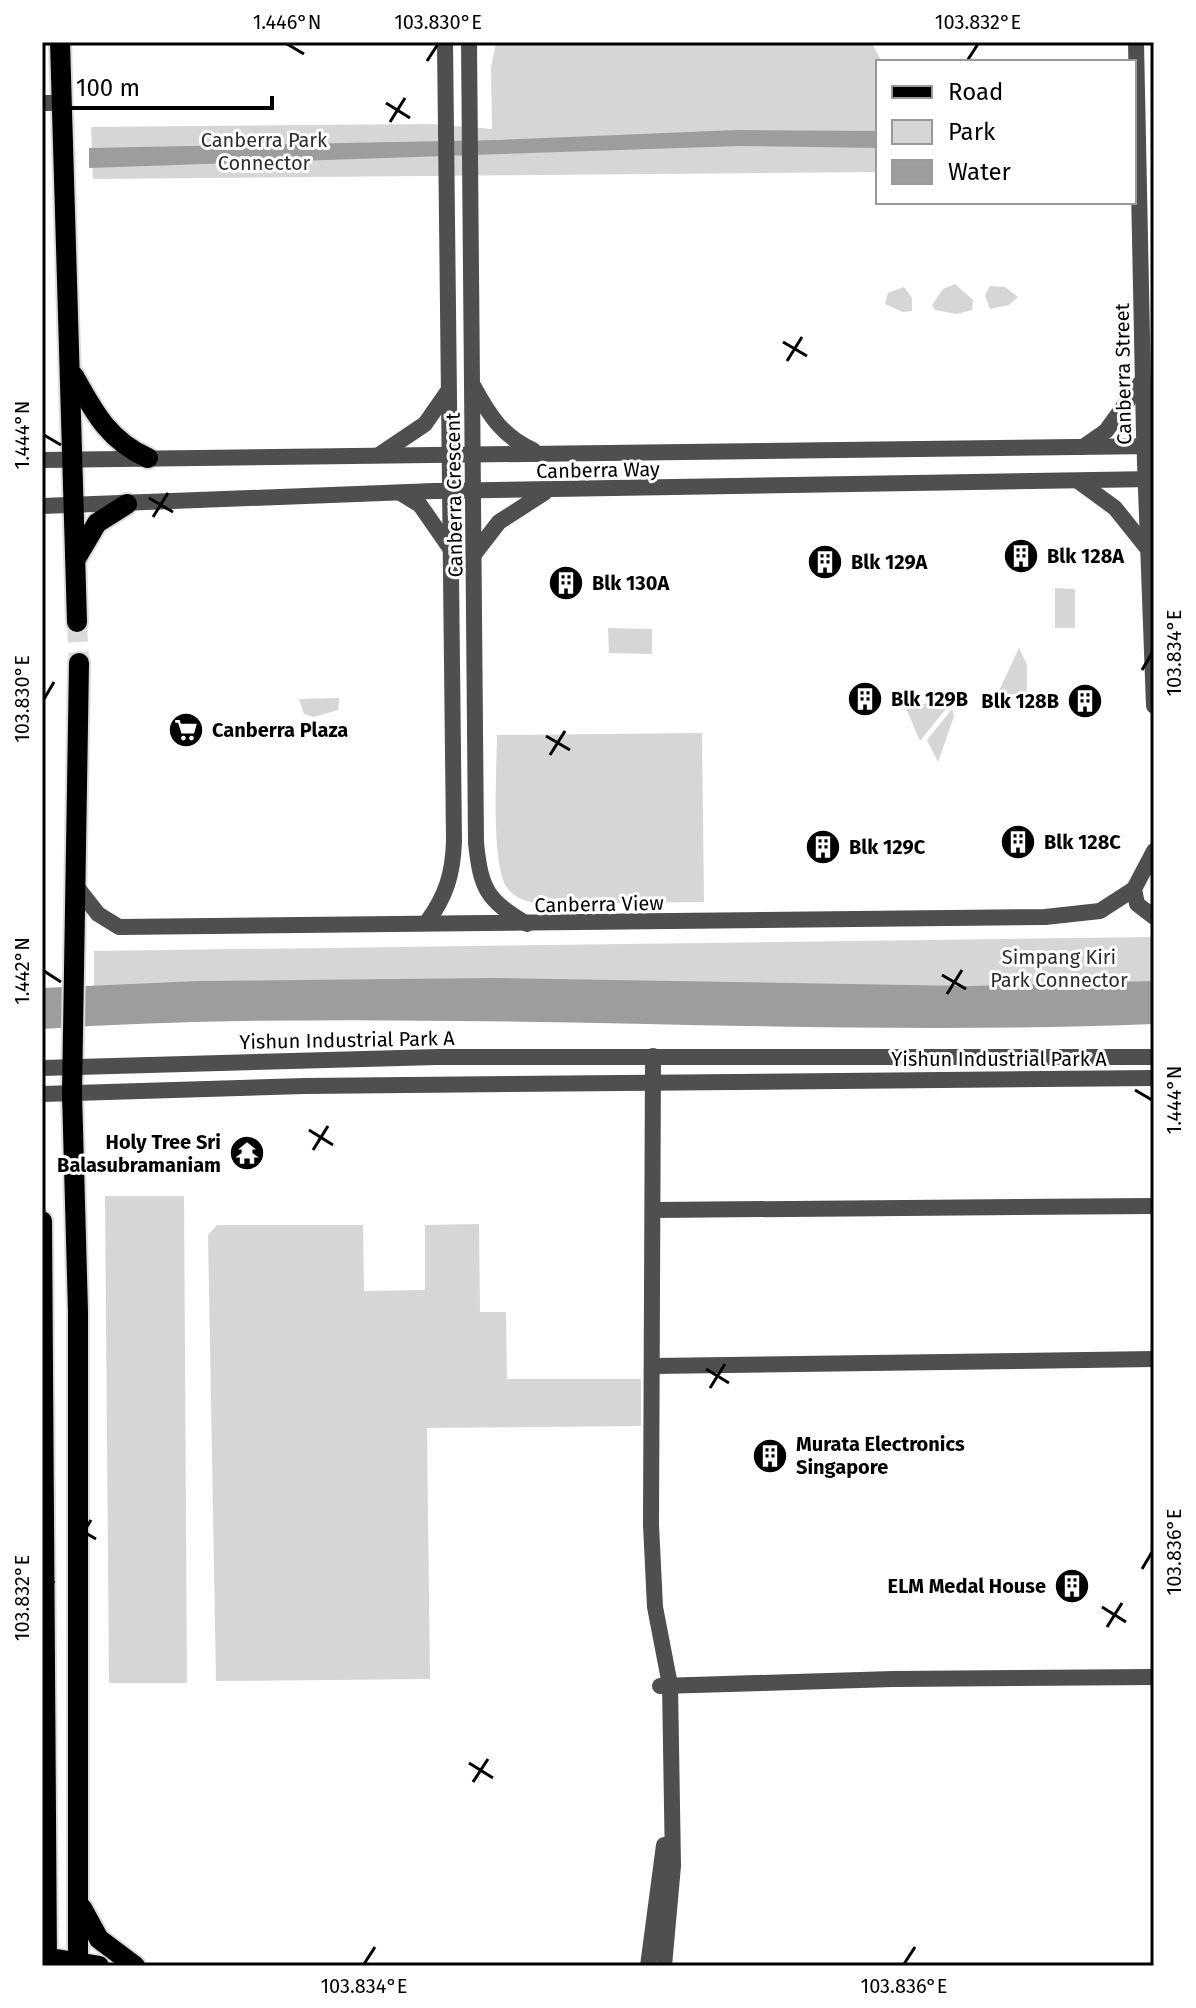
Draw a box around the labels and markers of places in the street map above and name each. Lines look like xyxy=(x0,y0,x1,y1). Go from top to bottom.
building icon: Blk 128A xyxy=(1002,537,1040,575)
building icon: Blk 129A xyxy=(806,543,844,581)
place label: Blk 128A xyxy=(1047,544,1125,568)
place label: Blk 129A xyxy=(851,550,928,574)
building icon: Blk 130A xyxy=(547,564,585,602)
place label: Blk 130A xyxy=(592,571,670,595)
building icon: Blk 129B xyxy=(846,680,884,718)
building icon: Blk 128B xyxy=(1066,682,1104,720)
place label: Blk 129B xyxy=(891,687,968,711)
place label: Blk 128B xyxy=(981,689,1059,713)
supermarket icon: Canberra Plaza xyxy=(167,711,205,749)
place label: Canberra Plaza xyxy=(212,718,348,742)
building icon: Blk 128C xyxy=(999,823,1037,861)
building icon: Blk 129C xyxy=(804,828,842,866)
place label: Blk 128C xyxy=(1044,830,1121,854)
place label: Blk 129C xyxy=(849,835,926,859)
place label: Holy Tree Sri Balasubramaniam xyxy=(57,1130,221,1177)
temple icon: Holy Tree Sri Balasubramaniam xyxy=(228,1134,266,1172)
place label: Murata Electronics Singapore xyxy=(796,1432,965,1479)
building icon: Murata Electronics Singapore xyxy=(751,1437,789,1475)
building icon: ELM Medal House xyxy=(1053,1567,1091,1605)
place label: ELM Medal House xyxy=(888,1574,1046,1598)

